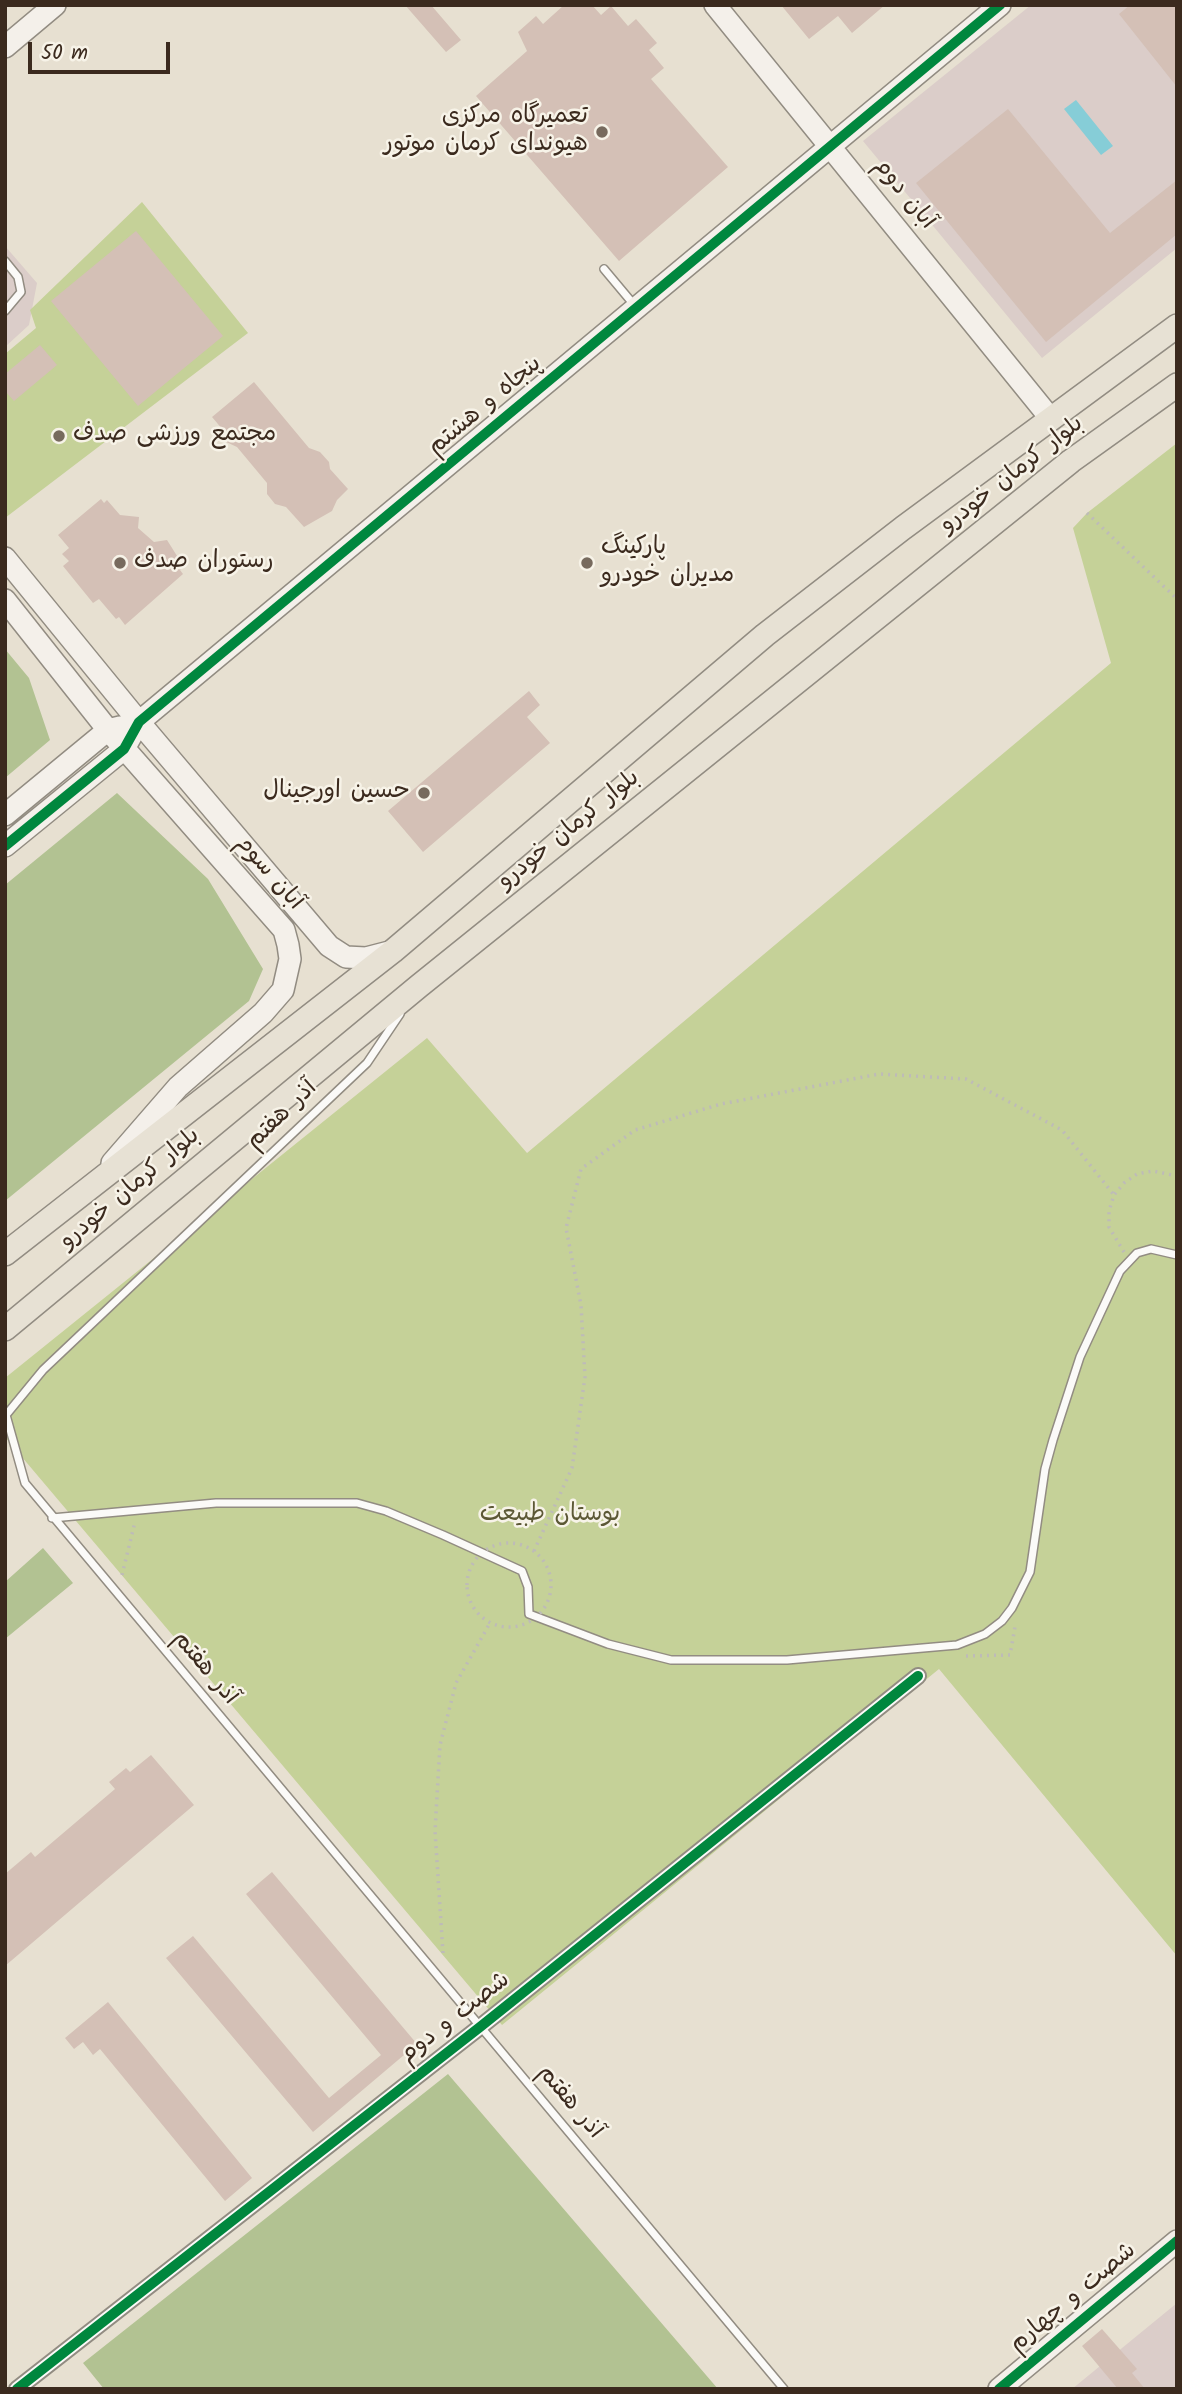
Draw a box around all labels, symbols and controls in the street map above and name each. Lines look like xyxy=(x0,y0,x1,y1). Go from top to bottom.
scale bar xyxy=(32,28,173,72)
text: 50 m xyxy=(41,37,88,70)
place label: تعمیرگاه مرکزی هیوندای کرمان موتور xyxy=(384,104,588,160)
marker: تعمیرگاه مرکزی هیوندای کرمان موتور xyxy=(594,124,610,140)
street label: آبان دوم xyxy=(866,154,940,236)
street label: پنجاه و هشتم xyxy=(423,351,549,463)
street label: بلوار کرمان خودرو xyxy=(936,411,1090,541)
place label: مجتمع ورزشی صدف xyxy=(73,422,276,450)
marker: مجتمع ورزشی صدف xyxy=(51,428,67,444)
place label: پارکینگ مدیران خودرو xyxy=(601,535,734,591)
place label: رستوران صدف xyxy=(134,549,274,577)
marker: رستوران صدف xyxy=(112,555,128,571)
marker: پارکینگ مدیران خودرو xyxy=(579,555,595,571)
street label: بلوار کرمان خودرو xyxy=(493,765,647,897)
place label: حسین اورجینال xyxy=(263,779,410,807)
marker: حسین اورجینال xyxy=(416,785,432,801)
street label: آبان سوم xyxy=(228,831,308,917)
street label: آذر هفتم xyxy=(241,1075,325,1157)
street label: بلوار کرمان خودرو xyxy=(55,1123,207,1257)
park label: بوستان طبیعت xyxy=(480,1502,620,1530)
street label: آذر هفتم xyxy=(165,1626,243,1712)
street label: شصت و دوم xyxy=(395,1967,517,2071)
street label: آذر هفتم xyxy=(530,2060,608,2146)
street label: شصت و چهارم xyxy=(1005,2238,1143,2360)

